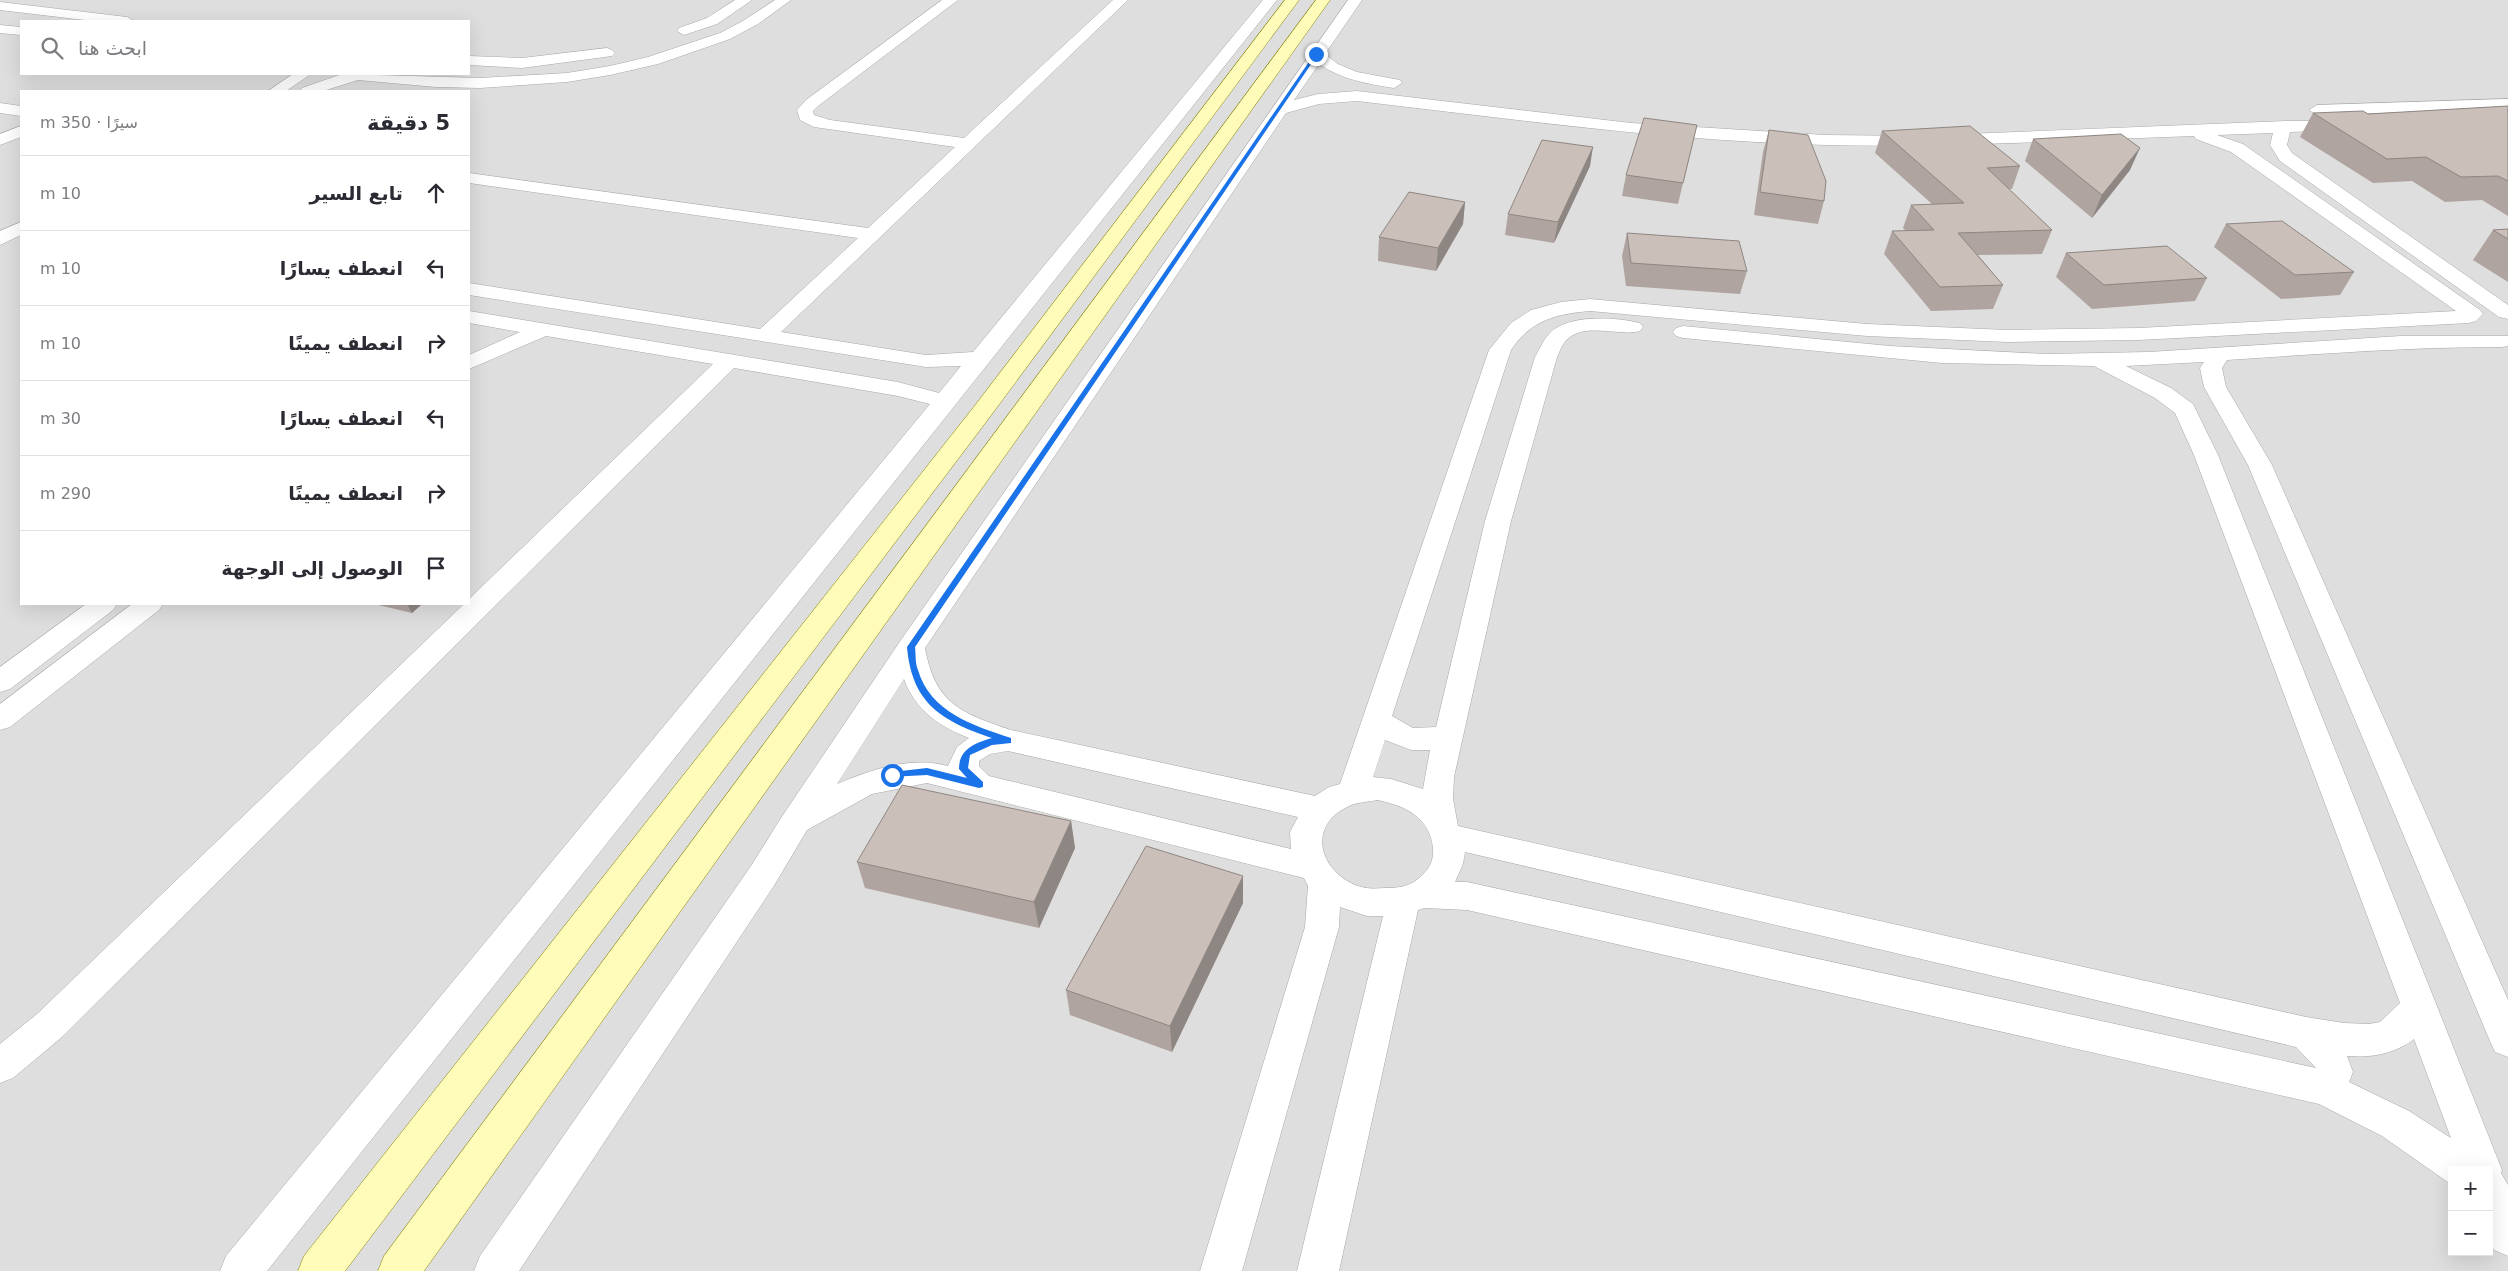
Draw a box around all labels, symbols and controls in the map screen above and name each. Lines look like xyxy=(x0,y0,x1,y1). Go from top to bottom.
search box xyxy=(20,20,470,75)
icon: search xyxy=(38,34,66,62)
text: ابحث هنا xyxy=(78,37,147,59)
route end xyxy=(1305,43,1328,66)
text: 5 دقيقة xyxy=(367,111,450,135)
text: سيرًا · 350 m xyxy=(40,113,138,132)
icon: ahead xyxy=(422,179,450,207)
text: تابع السير xyxy=(309,182,403,204)
text: 10 m xyxy=(40,184,81,203)
icon: left xyxy=(422,254,450,282)
text: انعطف يسارًا xyxy=(280,257,403,279)
text: 10 m xyxy=(40,259,81,278)
icon: right xyxy=(422,329,450,357)
text: انعطف يمينًا xyxy=(288,332,403,354)
text: 10 m xyxy=(40,334,81,353)
icon: left xyxy=(422,404,450,432)
text: انعطف يسارًا xyxy=(280,407,403,429)
text: 30 m xyxy=(40,409,81,428)
icon: right xyxy=(422,479,450,507)
text: انعطف يمينًا xyxy=(288,482,403,504)
text: 290 m xyxy=(40,484,91,503)
icon: arrive xyxy=(422,554,450,582)
text: الوصول إلى الوجهة xyxy=(221,557,403,579)
route start xyxy=(881,764,904,787)
map controls xyxy=(2448,1166,2493,1256)
button: + xyxy=(2448,1166,2493,1211)
button: − xyxy=(2448,1211,2493,1256)

